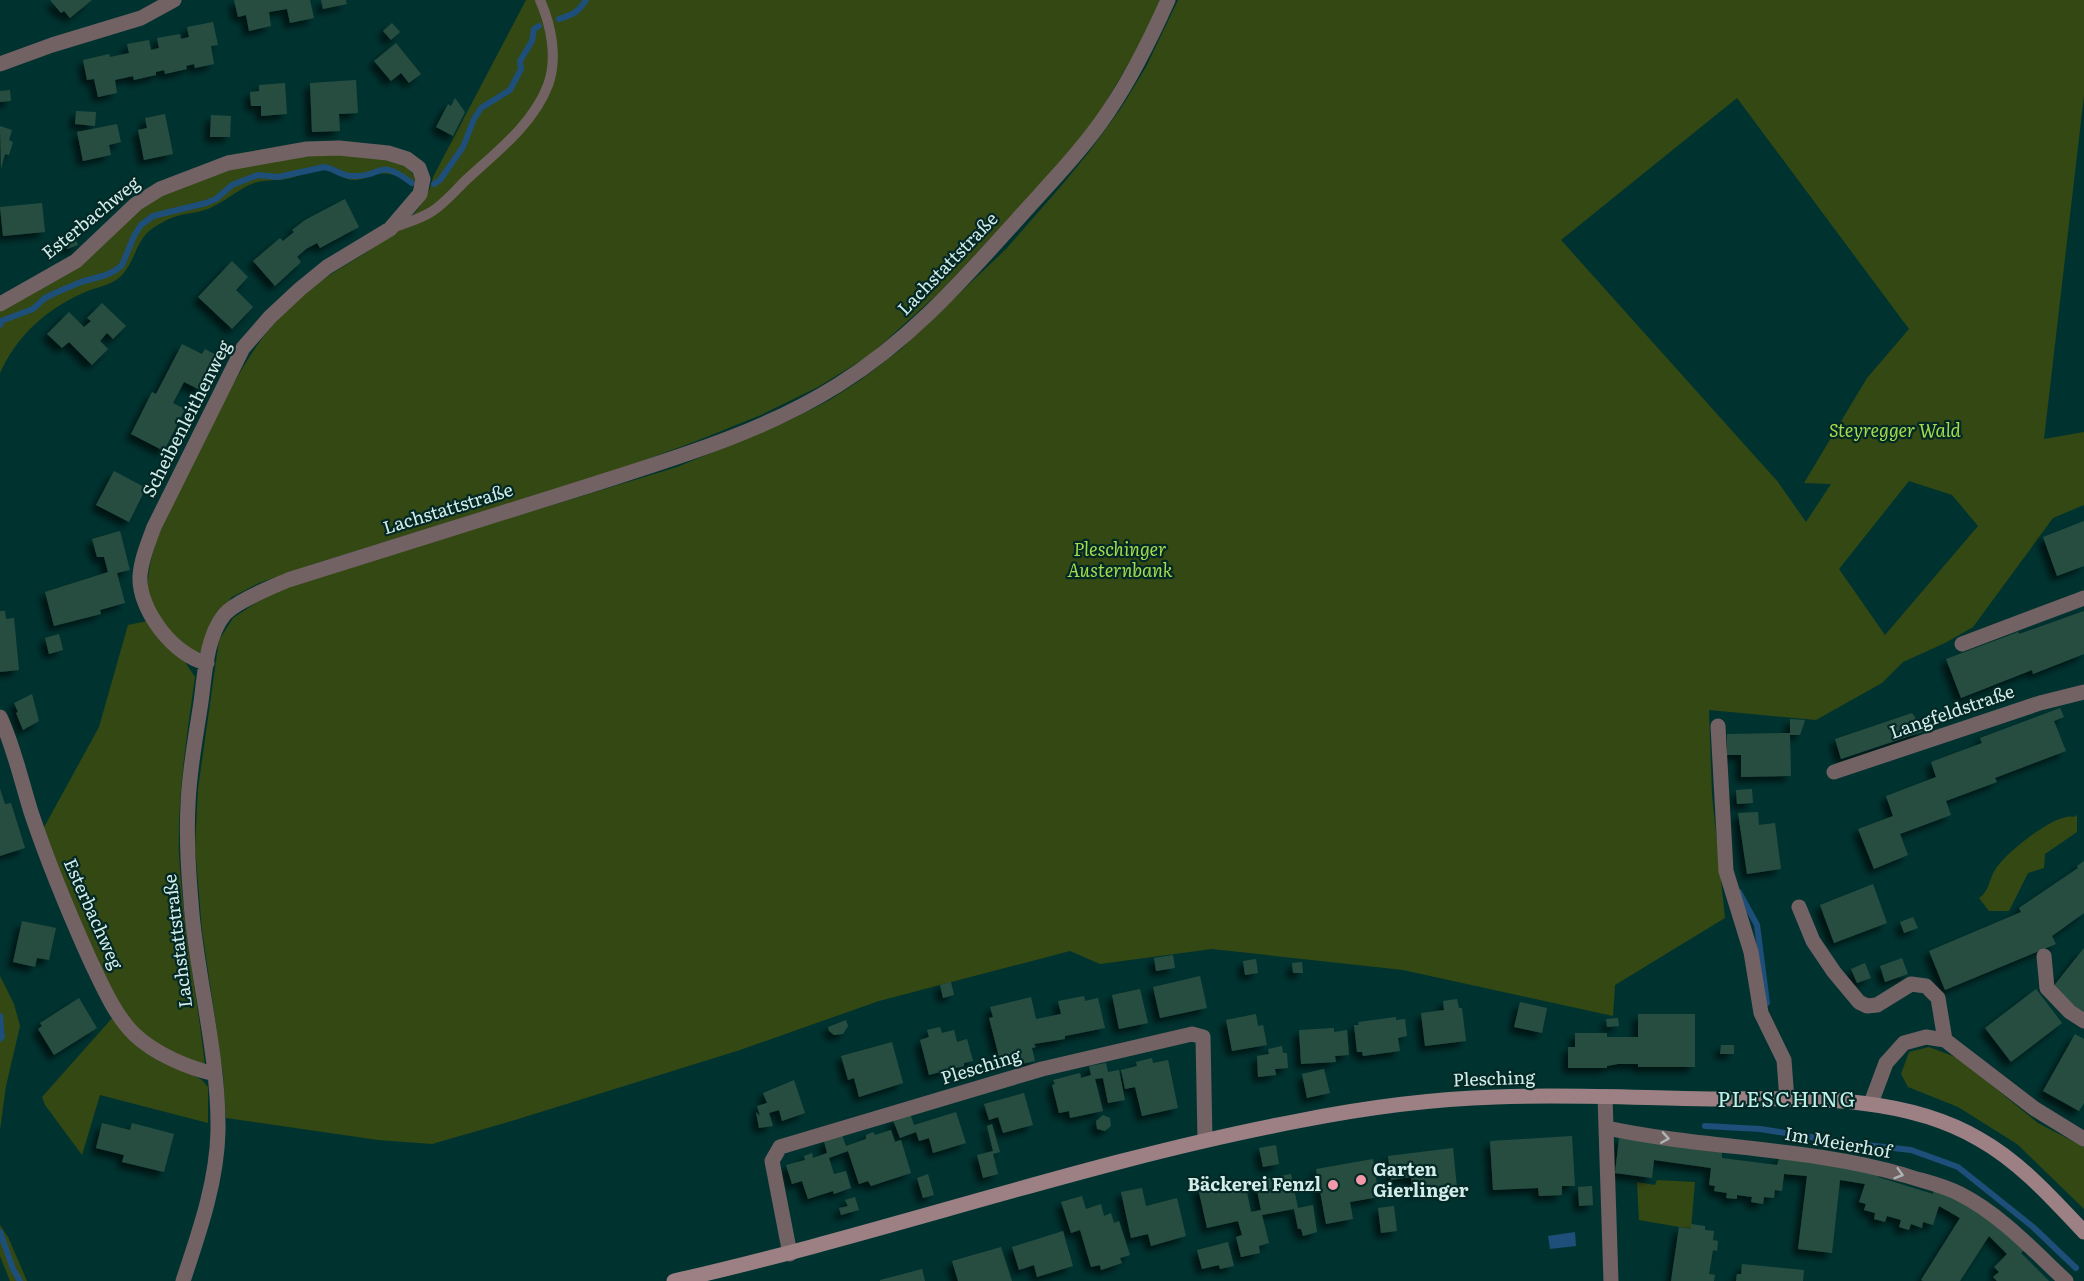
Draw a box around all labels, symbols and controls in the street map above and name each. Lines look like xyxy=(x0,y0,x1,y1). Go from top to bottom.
street label: Esterbachweg xyxy=(35,168,146,265)
street label: Lachstattstraße xyxy=(890,205,1003,321)
street label: Scheibenleithenweg xyxy=(134,334,237,502)
park label: Steyregger Wald xyxy=(1829,416,1962,443)
street label: Lachstattstraße xyxy=(379,475,516,540)
park label: Pleschinger Austernbank xyxy=(1067,535,1173,583)
street label: Langfeldstraße xyxy=(1886,677,2017,745)
street label: Esterbachweg xyxy=(58,853,131,974)
street label: Lachstattstraße xyxy=(155,873,198,1010)
street label: Plesching xyxy=(937,1040,1025,1091)
street label: Plesching xyxy=(1452,1063,1537,1092)
district label: PLESCHING xyxy=(1717,1082,1857,1113)
street label: Im Meierhof xyxy=(1783,1119,1896,1165)
one-way arrow xyxy=(1660,1131,1670,1143)
place label: Garten Gierlinger xyxy=(1373,1155,1469,1203)
one-way arrow xyxy=(1893,1167,1904,1179)
place label: Bäckerei Fenzl xyxy=(1188,1170,1321,1197)
marker: Garten Gierlinger xyxy=(1354,1173,1368,1187)
marker: Bäckerei Fenzl xyxy=(1326,1178,1340,1192)

